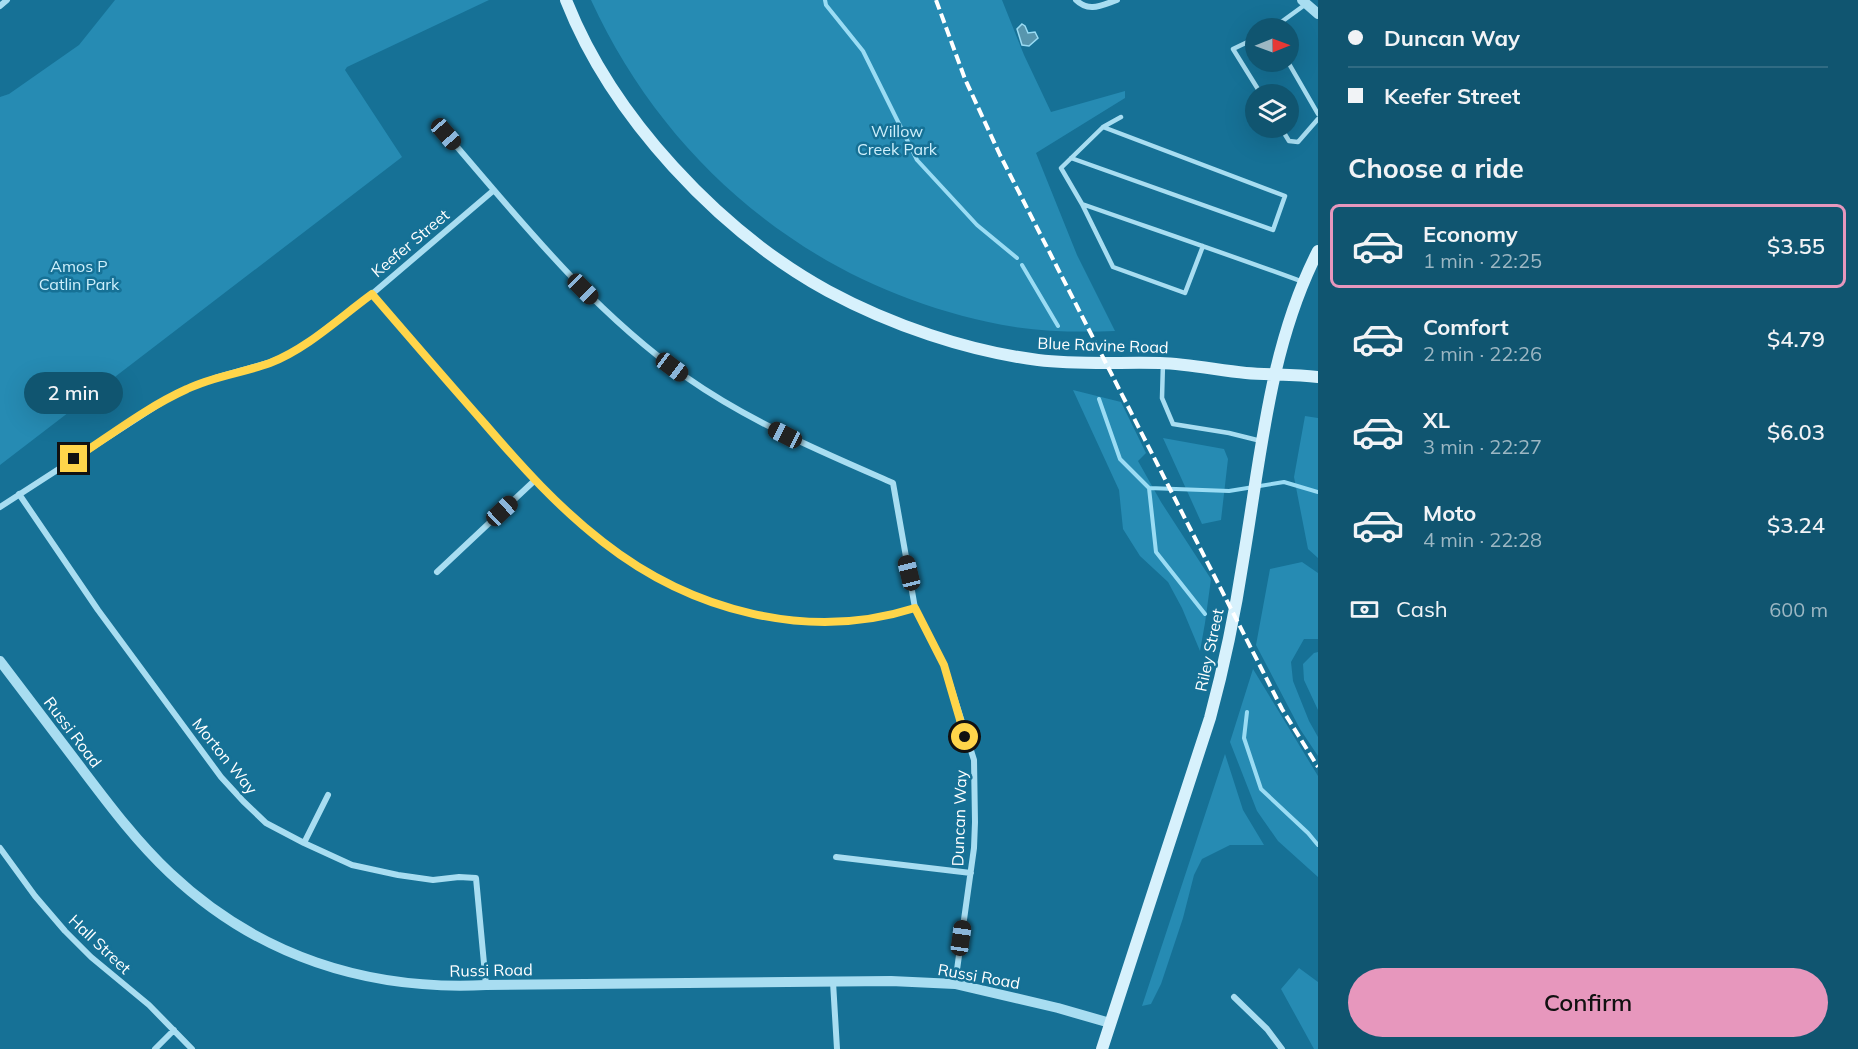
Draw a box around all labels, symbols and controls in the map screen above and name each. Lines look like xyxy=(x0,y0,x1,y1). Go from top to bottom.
north arrow xyxy=(1245,18,1299,72)
map controls xyxy=(1245,18,1299,138)
text: Duncan Way xyxy=(1384,24,1520,52)
text: Keefer Street xyxy=(1384,82,1520,110)
button: layers xyxy=(1245,84,1299,138)
car xyxy=(427,115,465,153)
park label: Willow Creek Park xyxy=(857,121,938,159)
text: Choose a ride xyxy=(1348,151,1524,185)
street label: Keefer Street xyxy=(367,204,453,281)
icon: car xyxy=(1351,219,1405,273)
text: Economy xyxy=(1423,220,1518,248)
text: $3.55 xyxy=(1767,232,1825,260)
text: 1 min · 22:25 xyxy=(1423,248,1542,273)
park label: Amos P Catlin Park xyxy=(39,256,120,294)
car xyxy=(564,270,602,308)
icon: car xyxy=(1351,312,1405,366)
text: Comfort xyxy=(1423,313,1509,341)
text: $4.79 xyxy=(1767,325,1825,353)
street label: Blue Ravine Road xyxy=(1037,333,1169,357)
text: 2 min · 22:26 xyxy=(1423,341,1542,366)
car xyxy=(652,349,692,385)
callout: 2 min xyxy=(25,372,124,414)
text: 2 min xyxy=(48,380,99,405)
icon: car xyxy=(1351,405,1405,459)
text: XL xyxy=(1423,406,1450,434)
text: $6.03 xyxy=(1767,418,1825,446)
car xyxy=(765,419,805,451)
text: 3 min · 22:27 xyxy=(1423,434,1542,459)
route end xyxy=(60,445,87,472)
car xyxy=(483,492,521,530)
icon: car xyxy=(1351,498,1405,552)
text: Moto xyxy=(1423,499,1476,527)
text: $3.24 xyxy=(1767,511,1825,539)
text: 4 min · 22:28 xyxy=(1423,527,1542,552)
car xyxy=(896,553,922,593)
icon: cash xyxy=(1348,593,1381,626)
text: Cash xyxy=(1396,595,1448,623)
text: 600 m xyxy=(1769,597,1828,622)
street label: Riley Street xyxy=(1190,606,1228,693)
street label: Russi Road xyxy=(40,693,106,771)
street label: Morton Way xyxy=(188,714,262,799)
route start xyxy=(951,723,978,750)
street label: Duncan Way xyxy=(947,769,971,867)
street label: Hall Street xyxy=(65,910,136,978)
car xyxy=(950,919,972,957)
street label: Russi Road xyxy=(449,959,533,981)
street label: Russi Road xyxy=(936,959,1022,993)
button: Confirm xyxy=(1348,968,1828,1037)

